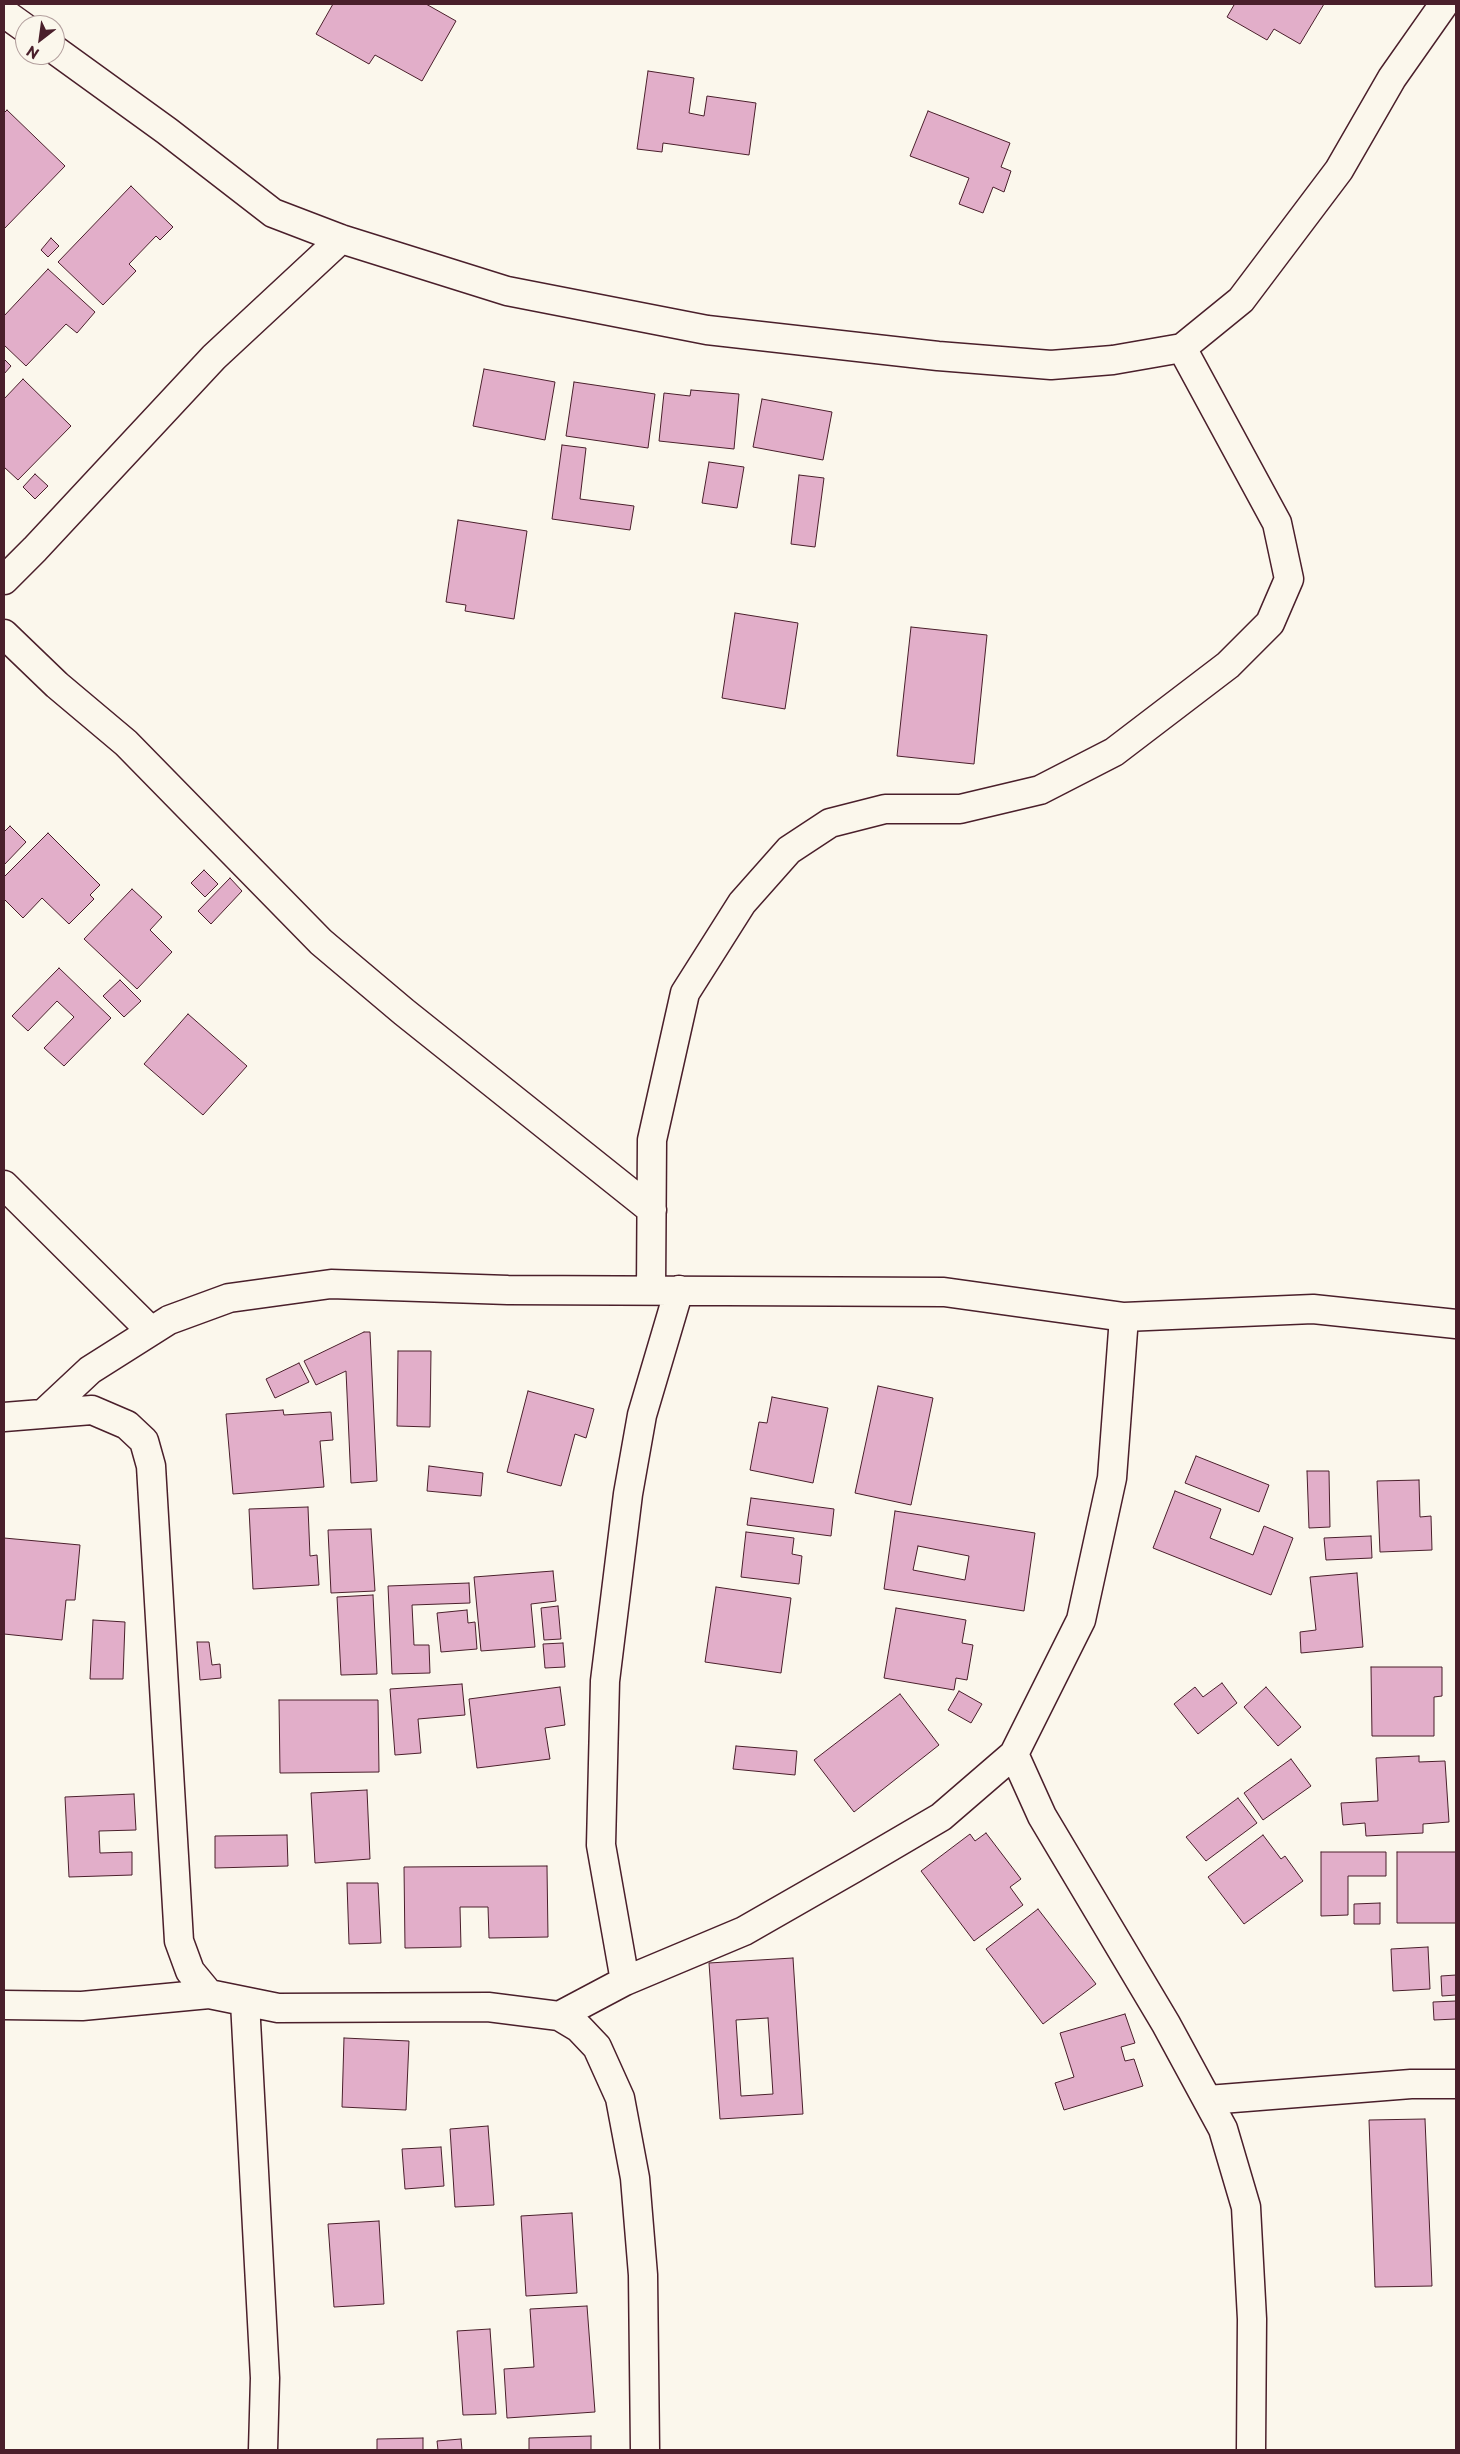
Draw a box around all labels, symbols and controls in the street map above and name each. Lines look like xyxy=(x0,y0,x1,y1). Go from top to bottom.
north arrow xyxy=(15,15,65,65)
text: N xyxy=(23,41,43,64)

